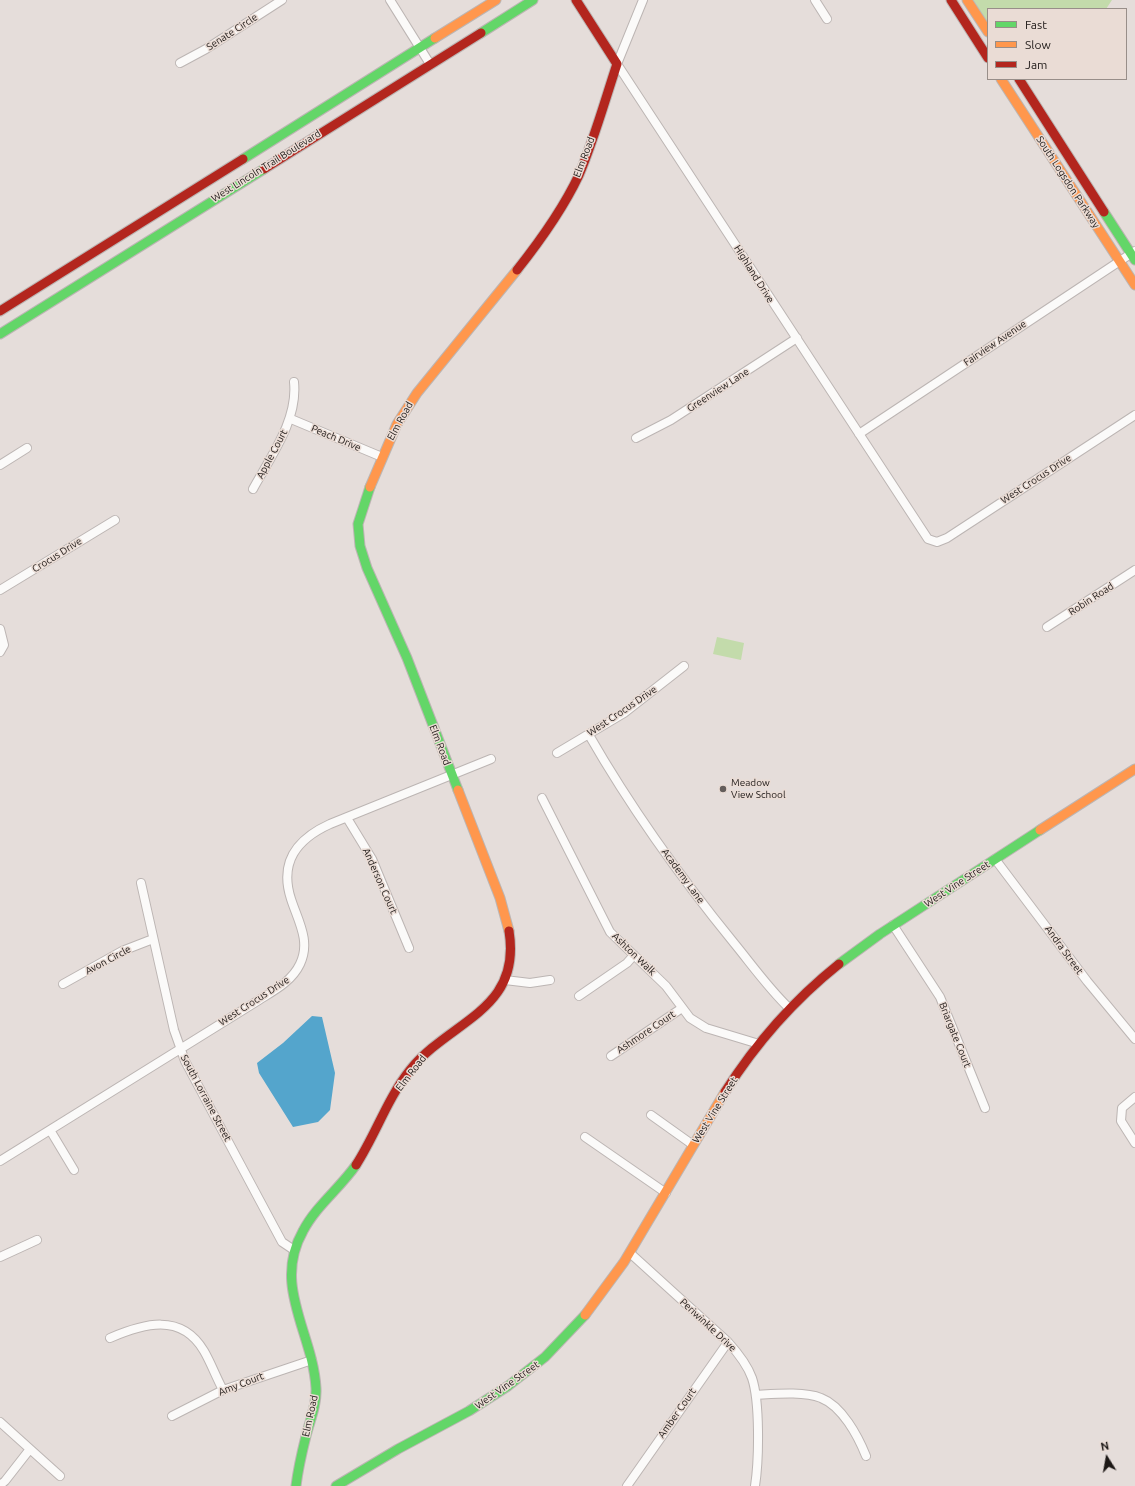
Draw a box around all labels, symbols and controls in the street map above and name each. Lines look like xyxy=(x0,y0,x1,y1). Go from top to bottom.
legend xyxy=(987,8,1127,80)
street label: Senate Circle xyxy=(204,11,260,53)
text: Fast xyxy=(1025,18,1047,31)
text: Slow xyxy=(1025,38,1051,51)
text: Jam xyxy=(1025,58,1047,71)
street label: West Lincoln Trail Boulevard xyxy=(209,127,323,205)
street label: South Logsdon Parkway xyxy=(1034,134,1102,230)
street label: Elm Road xyxy=(571,135,597,179)
street label: Highland Drive xyxy=(731,243,777,305)
street label: Fairview Avenue xyxy=(961,318,1029,368)
street label: Greenview Lane xyxy=(685,365,751,415)
street label: Elm Road xyxy=(385,400,415,442)
street label: Peach Drive xyxy=(309,422,363,454)
street label: Apple Court xyxy=(254,427,290,481)
street label: West Crocus Drive xyxy=(999,452,1073,506)
street label: Crocus Drive xyxy=(30,535,84,575)
street label: Robin Road xyxy=(1066,580,1116,618)
street label: West Crocus Drive xyxy=(585,683,659,739)
street label: Elm Road xyxy=(427,723,453,767)
place label: Meadow View School xyxy=(731,777,786,800)
marker: Meadow View School xyxy=(718,784,728,794)
street label: Anderson Court xyxy=(360,846,400,916)
street label: Academy Lane xyxy=(659,846,707,906)
street label: West Vine Street xyxy=(922,858,992,910)
street label: Andra Street xyxy=(1042,923,1086,977)
street label: Ashton Walk xyxy=(610,930,658,978)
street label: Avon Circle xyxy=(83,943,133,977)
street label: West Crocus Drive xyxy=(217,974,291,1028)
street label: Briargate Court xyxy=(936,1001,974,1069)
street label: Ashmore Court xyxy=(614,1008,678,1056)
street label: South Lorraine Street xyxy=(178,1053,234,1143)
street label: Elm Road xyxy=(393,1053,429,1093)
street label: West Vine Street xyxy=(690,1075,740,1145)
street label: Periwinkle Drive xyxy=(677,1296,739,1354)
street label: West Vine Street xyxy=(473,1358,541,1412)
street label: Amy Court xyxy=(217,1370,265,1398)
street label: Amber Court xyxy=(655,1386,699,1440)
street label: Elm Road xyxy=(300,1394,320,1438)
north arrow xyxy=(1087,1438,1127,1478)
text: N xyxy=(1100,1440,1110,1453)

